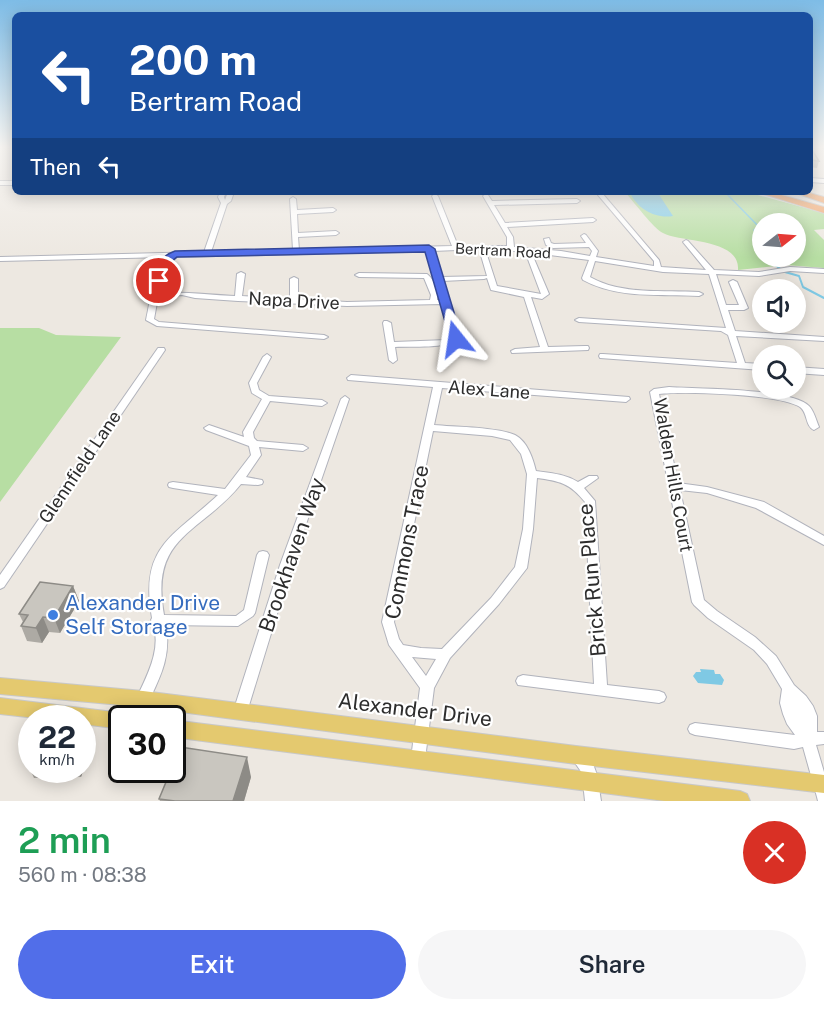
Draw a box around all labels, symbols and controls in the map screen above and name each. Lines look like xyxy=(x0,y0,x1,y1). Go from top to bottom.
text: 200 m xyxy=(129,35,257,84)
icon: left xyxy=(30,36,108,114)
text: Bertram Road xyxy=(129,85,302,117)
icon: left xyxy=(93,150,126,183)
text: Then xyxy=(30,154,81,180)
north arrow xyxy=(752,213,806,267)
map controls xyxy=(752,213,806,399)
street label: Bertram Road xyxy=(455,239,551,262)
pin xyxy=(133,255,184,306)
icon: arrive xyxy=(142,264,175,297)
button: sound xyxy=(752,279,806,333)
street label: Napa Drive xyxy=(248,288,340,313)
position arrow xyxy=(424,307,488,371)
button: search xyxy=(752,345,806,399)
street label: Alex Lane xyxy=(447,376,531,403)
street label: Walden Hills Court xyxy=(650,396,697,554)
street label: Glennfield Lane xyxy=(34,406,125,527)
street label: Commons Trace xyxy=(379,463,434,621)
street label: Brookhaven Way xyxy=(253,474,330,635)
street label: Brick Run Place xyxy=(572,502,611,658)
place label: Alexander Drive Self Storage xyxy=(65,590,220,639)
marker: Alexander Drive Self Storage xyxy=(46,608,60,622)
street label: Alexander Drive xyxy=(337,688,494,731)
speed limit sign: 30 xyxy=(108,705,186,783)
text: 22 xyxy=(38,719,76,755)
text: km/h xyxy=(39,751,75,768)
text: 2 min xyxy=(18,819,111,861)
button: close xyxy=(743,821,806,884)
text: 560 m · 08:38 xyxy=(18,863,147,887)
button: Exit xyxy=(18,930,406,999)
button: Share xyxy=(418,930,806,999)

